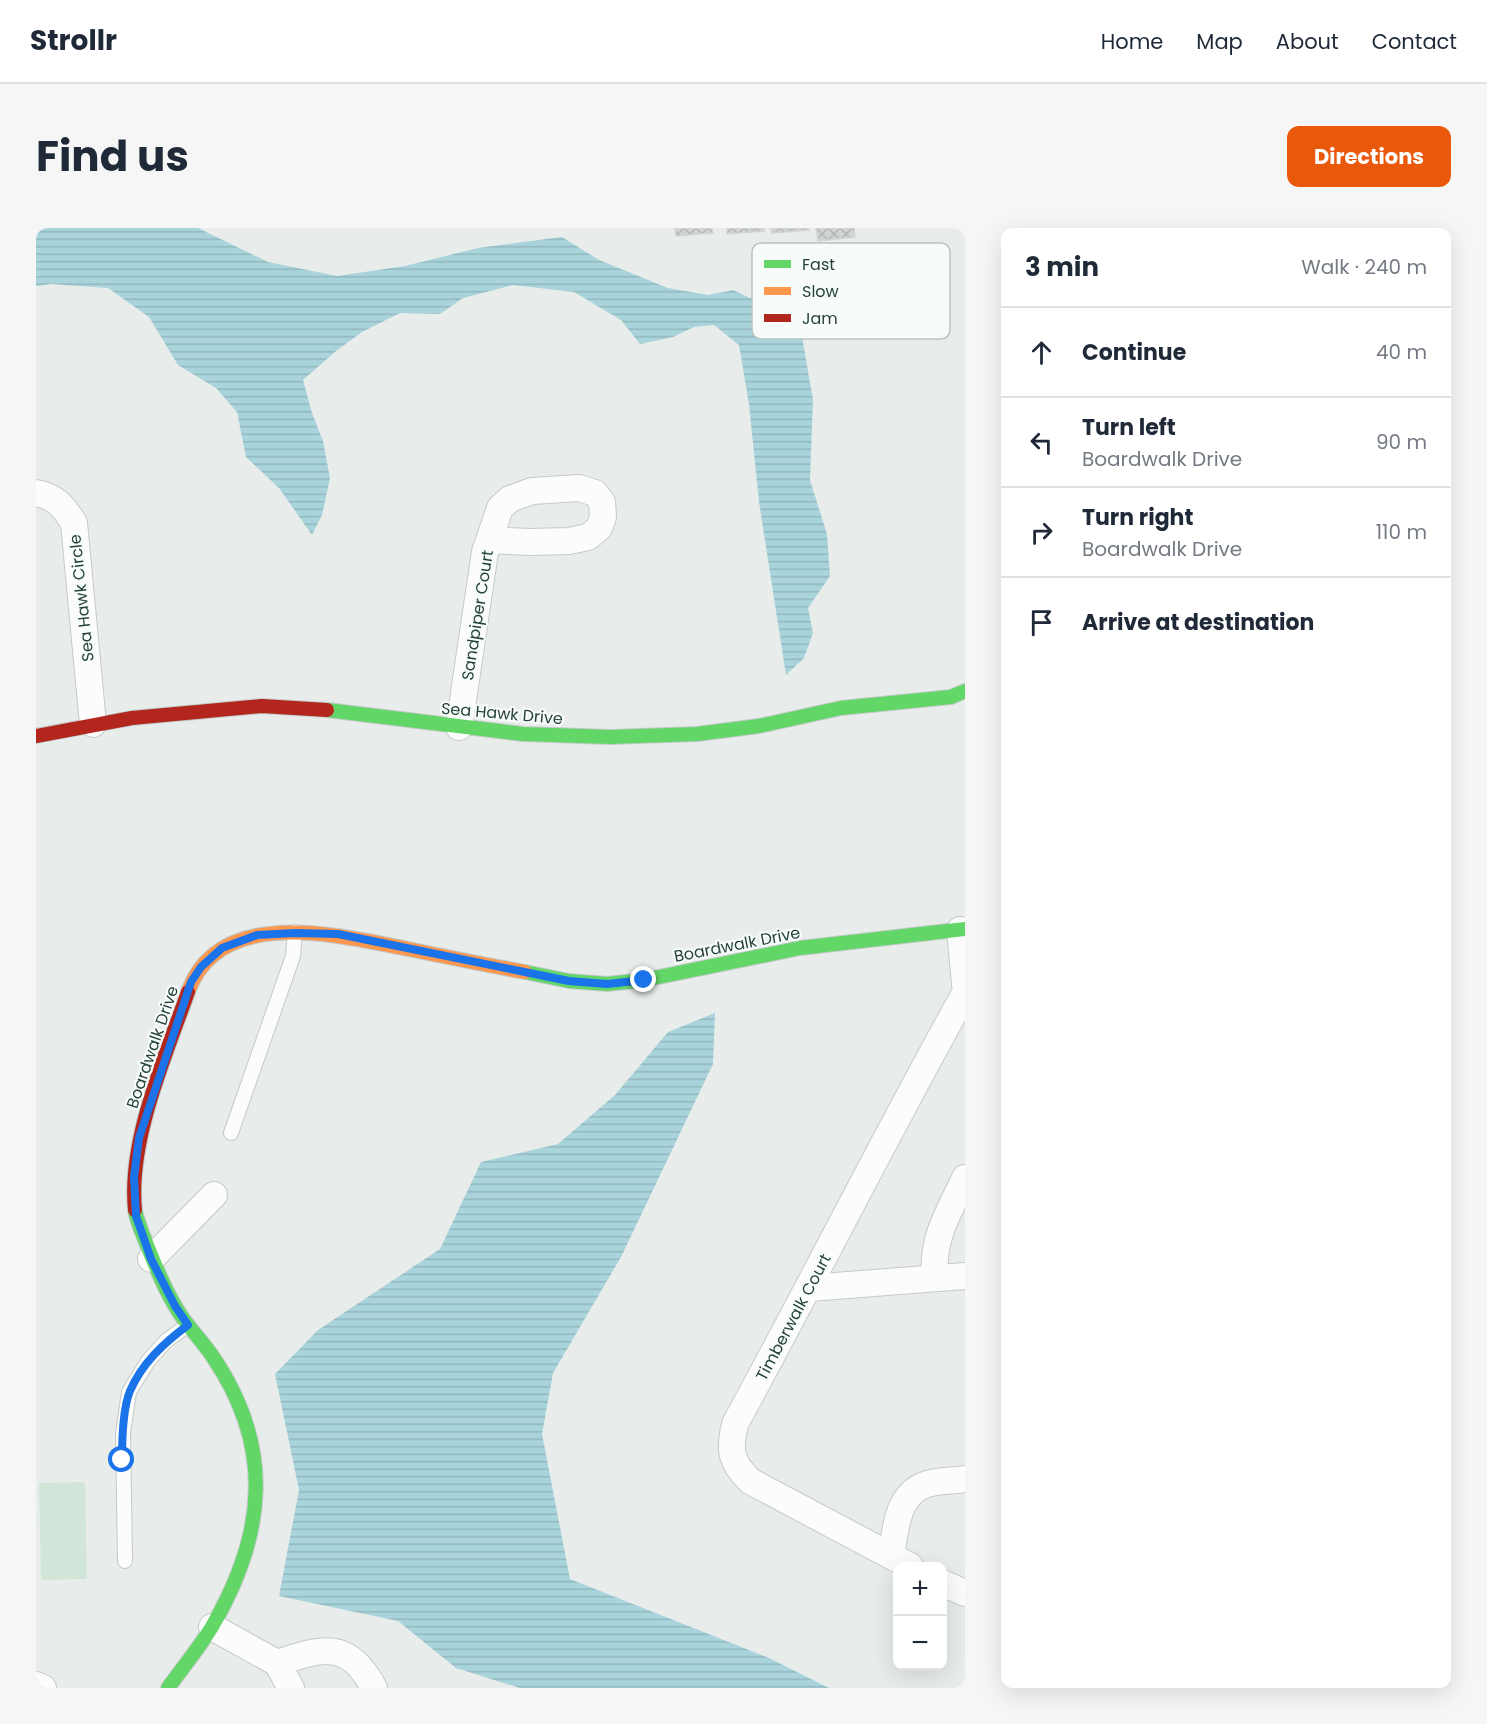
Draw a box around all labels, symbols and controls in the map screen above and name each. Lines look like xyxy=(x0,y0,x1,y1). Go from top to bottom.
text: Strollr xyxy=(30,21,117,60)
text: Home xyxy=(1101,27,1163,56)
text: Map xyxy=(1196,27,1243,56)
text: About xyxy=(1276,27,1339,56)
text: Contact xyxy=(1372,27,1457,56)
button: Directions xyxy=(1287,126,1451,187)
text: Find us xyxy=(36,127,189,186)
legend xyxy=(752,243,950,339)
text: 3 min xyxy=(1025,249,1099,285)
text: Fast xyxy=(802,253,835,276)
text: Walk · 240 m xyxy=(1301,253,1427,281)
text: Slow xyxy=(802,280,839,303)
text: Jam xyxy=(802,307,838,330)
icon: ahead xyxy=(1025,336,1058,369)
text: Continue xyxy=(1082,337,1186,368)
text: 40 m xyxy=(1376,338,1427,366)
text: Turn left xyxy=(1082,412,1176,443)
icon: left xyxy=(1025,426,1058,459)
text: 90 m xyxy=(1376,428,1427,456)
text: Boardwalk Drive xyxy=(1082,445,1242,473)
text: Turn right xyxy=(1082,502,1193,533)
icon: right xyxy=(1025,516,1058,549)
text: 110 m xyxy=(1376,518,1427,546)
street label: Sea Hawk Circle xyxy=(63,533,100,663)
text: Boardwalk Drive xyxy=(1082,535,1242,563)
street label: Sandpiper Court xyxy=(456,548,499,682)
icon: arrive xyxy=(1025,606,1058,639)
text: Arrive at destination xyxy=(1082,607,1314,638)
street label: Sea Hawk Drive xyxy=(440,697,564,730)
street label: Boardwalk Drive xyxy=(672,921,802,968)
route end xyxy=(630,966,656,992)
street label: Boardwalk Drive xyxy=(121,983,184,1111)
street label: Timberwalk Court xyxy=(750,1250,837,1385)
route start xyxy=(108,1446,134,1472)
map controls xyxy=(893,1562,947,1670)
button: + xyxy=(893,1562,947,1616)
button: − xyxy=(893,1616,947,1670)

